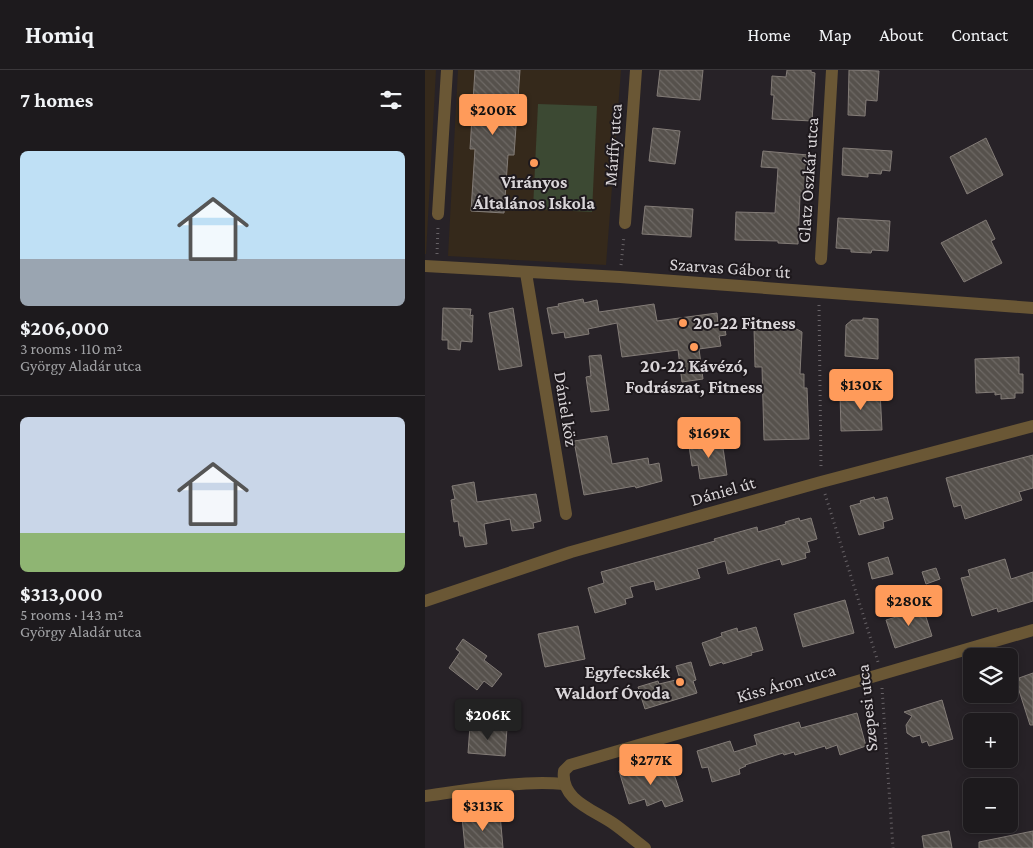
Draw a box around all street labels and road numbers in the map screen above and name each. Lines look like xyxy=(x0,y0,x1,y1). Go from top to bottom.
street label: Márffy utca xyxy=(600,103,626,187)
street label: Glatz Oszkár utca xyxy=(794,117,822,243)
street label: Szarvas Gábor út xyxy=(669,254,792,282)
street label: Dániel köz xyxy=(550,370,582,448)
street label: Dániel út xyxy=(688,472,759,510)
street label: Kiss Áron utca xyxy=(734,659,838,707)
street label: Szepesi utca xyxy=(852,663,882,753)

